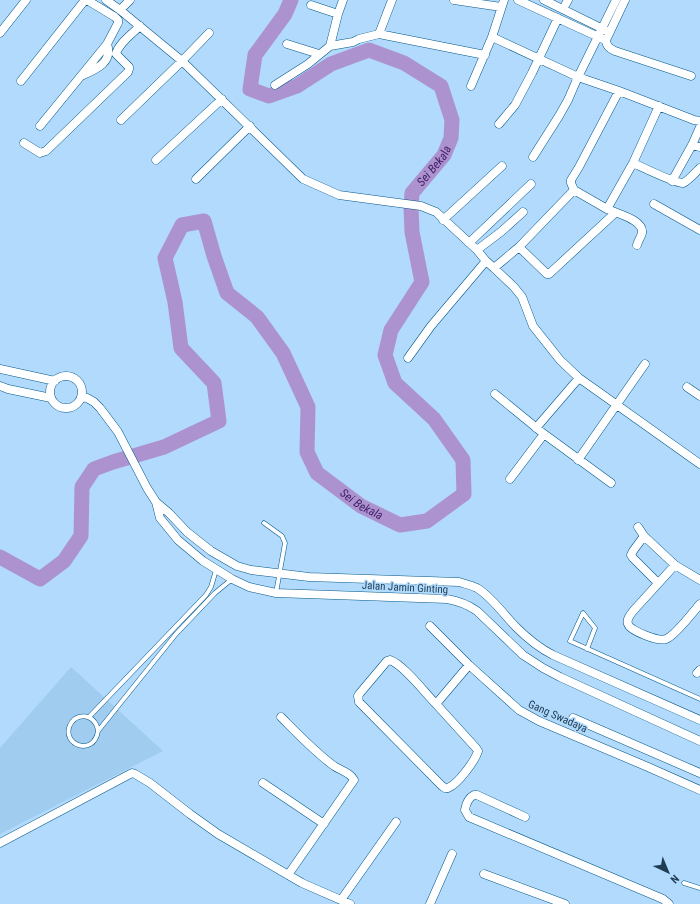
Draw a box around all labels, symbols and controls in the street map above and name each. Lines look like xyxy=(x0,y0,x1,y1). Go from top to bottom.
water label: Sei Bekala xyxy=(414,144,454,189)
water label: Sei Bekala xyxy=(337,486,385,523)
street label: Jalan Jamin Ginting xyxy=(362,579,448,596)
street label: Gang Swadaya xyxy=(526,698,589,735)
north arrow xyxy=(648,852,688,892)
text: N xyxy=(667,872,682,886)

